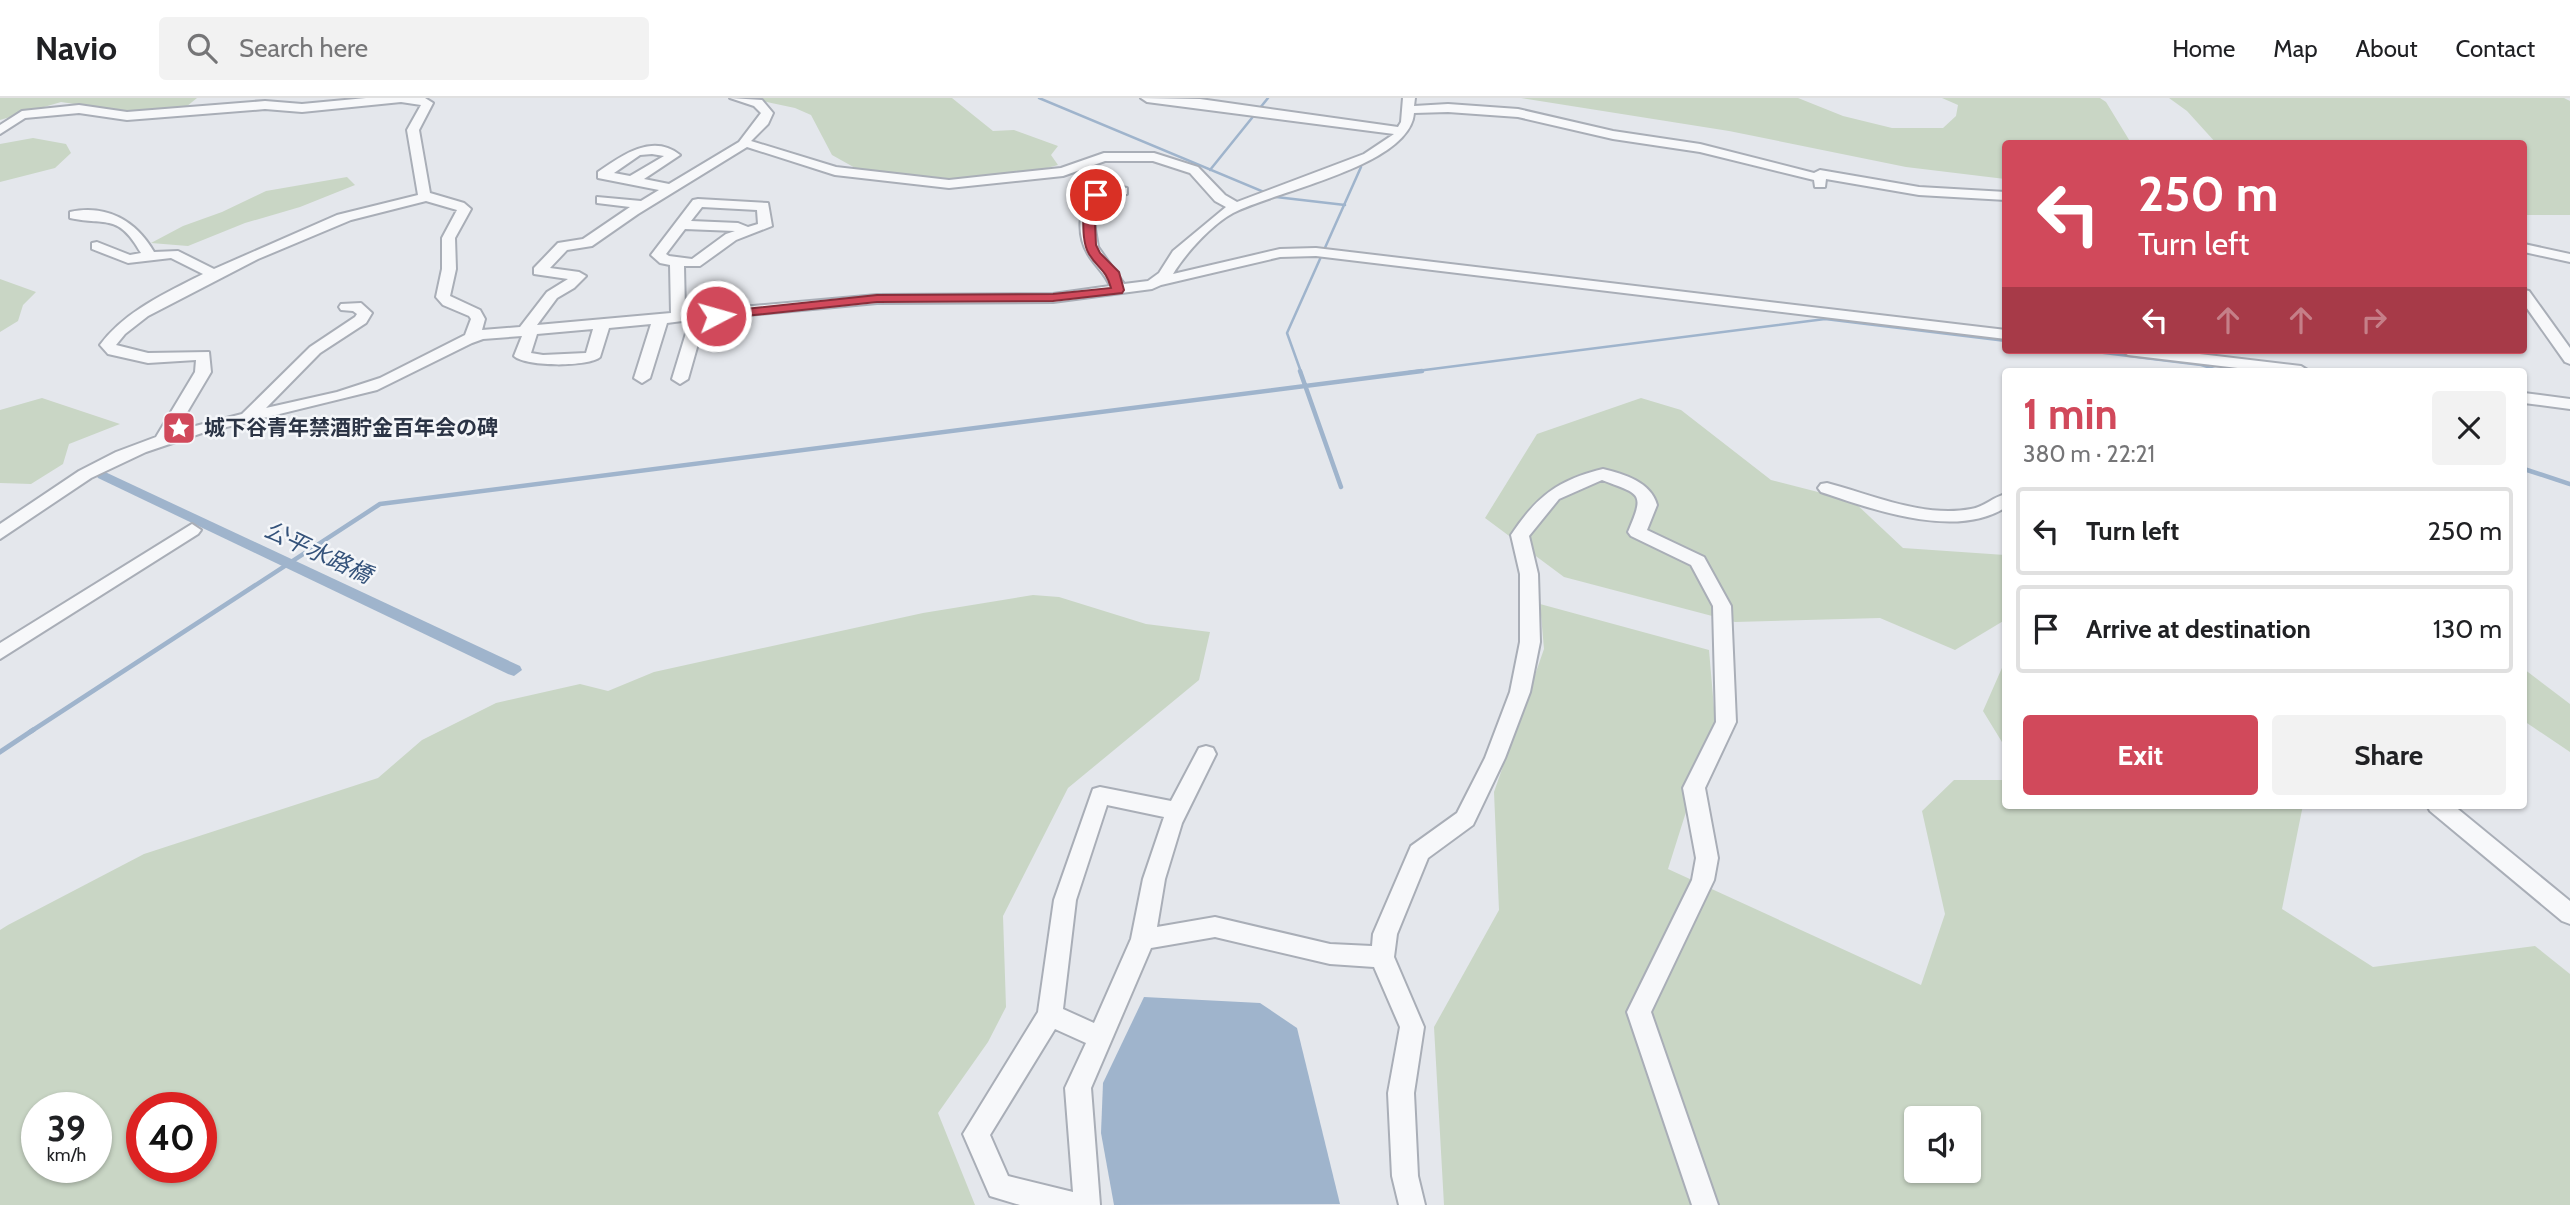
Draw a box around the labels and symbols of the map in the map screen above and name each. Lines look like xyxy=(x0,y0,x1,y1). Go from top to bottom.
pin xyxy=(1066,165,1126,225)
position arrow xyxy=(679,279,753,353)
place icon: 城下谷青年禁酒貯金百年会の碑 xyxy=(160,409,198,447)
place label: 城下谷青年禁酒貯金百年会の碑 xyxy=(204,415,498,440)
water label: 公平水路橋 xyxy=(260,515,379,590)
speed limit sign: 40 xyxy=(126,1092,217,1183)

